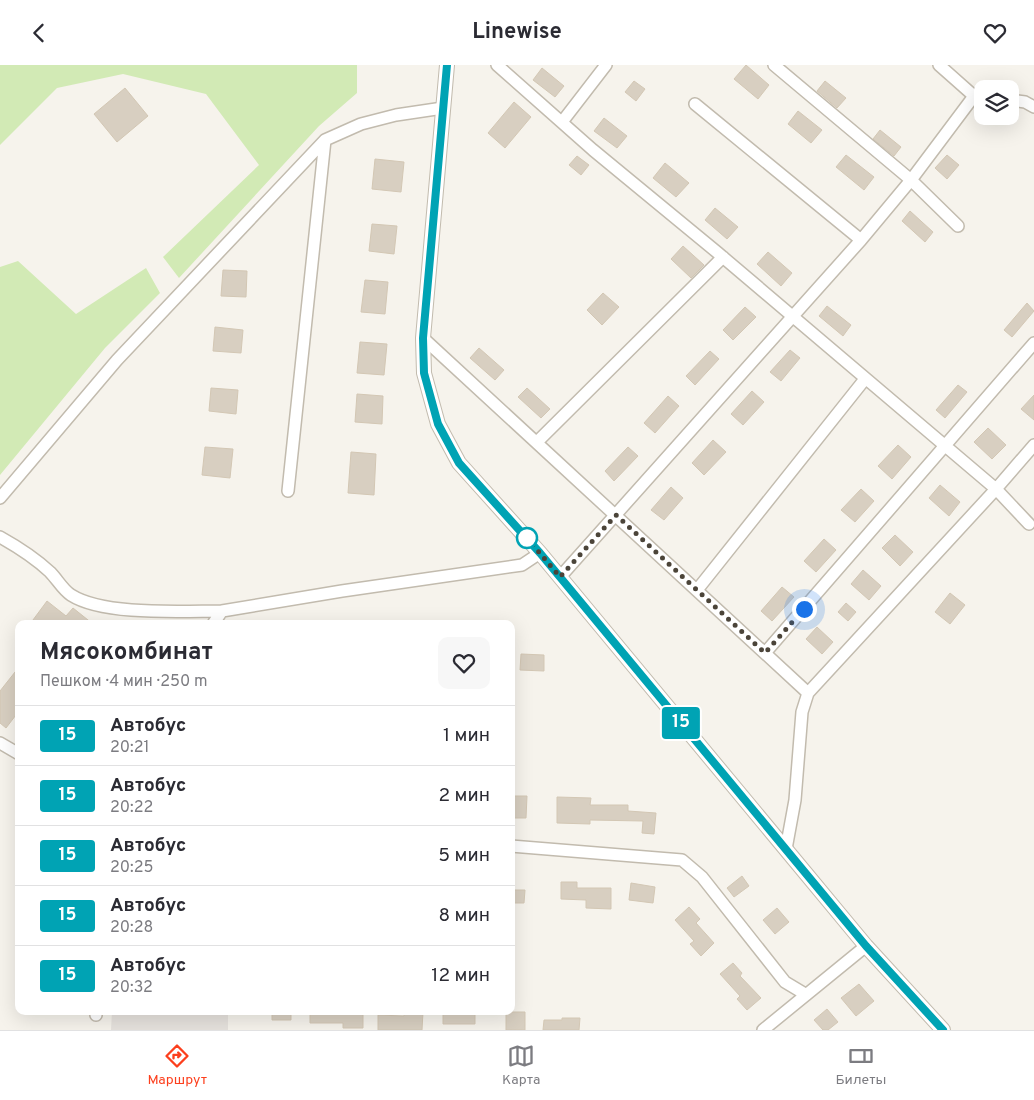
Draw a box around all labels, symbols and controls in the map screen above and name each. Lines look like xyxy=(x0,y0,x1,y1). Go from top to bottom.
icon: back xyxy=(25,19,53,47)
text: Linewise xyxy=(472,19,562,46)
icon: heart xyxy=(981,19,1009,47)
map controls xyxy=(974,80,1019,125)
button: layers xyxy=(974,80,1019,125)
unlabelled marker xyxy=(516,527,538,549)
your location xyxy=(792,597,817,622)
button: heart xyxy=(438,637,490,689)
text: Мясокомбинат xyxy=(40,638,213,668)
text: Пешком · 4 мин · 250 m xyxy=(40,672,208,692)
line badge: 15 xyxy=(658,707,704,739)
text: 15 xyxy=(672,711,690,734)
text: Автобус xyxy=(110,714,186,738)
text: 15 xyxy=(58,724,77,747)
text: 1 мин xyxy=(443,724,490,748)
text: 20:21 xyxy=(110,738,149,758)
text: Автобус xyxy=(110,774,186,798)
text: 15 xyxy=(58,784,77,807)
text: 2 мин xyxy=(438,784,490,808)
text: 20:22 xyxy=(110,798,153,818)
text: Автобус xyxy=(110,834,186,858)
text: 15 xyxy=(58,844,77,867)
text: 5 мин xyxy=(438,844,490,868)
text: 20:25 xyxy=(110,858,153,878)
text: Автобус xyxy=(110,894,186,918)
text: 15 xyxy=(58,904,77,927)
text: 8 мин xyxy=(438,904,490,928)
text: 20:28 xyxy=(110,918,153,938)
text: Автобус xyxy=(110,954,186,978)
text: 15 xyxy=(58,964,77,987)
text: 12 мин xyxy=(431,964,490,988)
text: 20:32 xyxy=(110,978,153,998)
tab: Маршрут xyxy=(147,1042,207,1089)
tab: Карта xyxy=(502,1042,540,1089)
tab: Билеты xyxy=(835,1042,886,1089)

